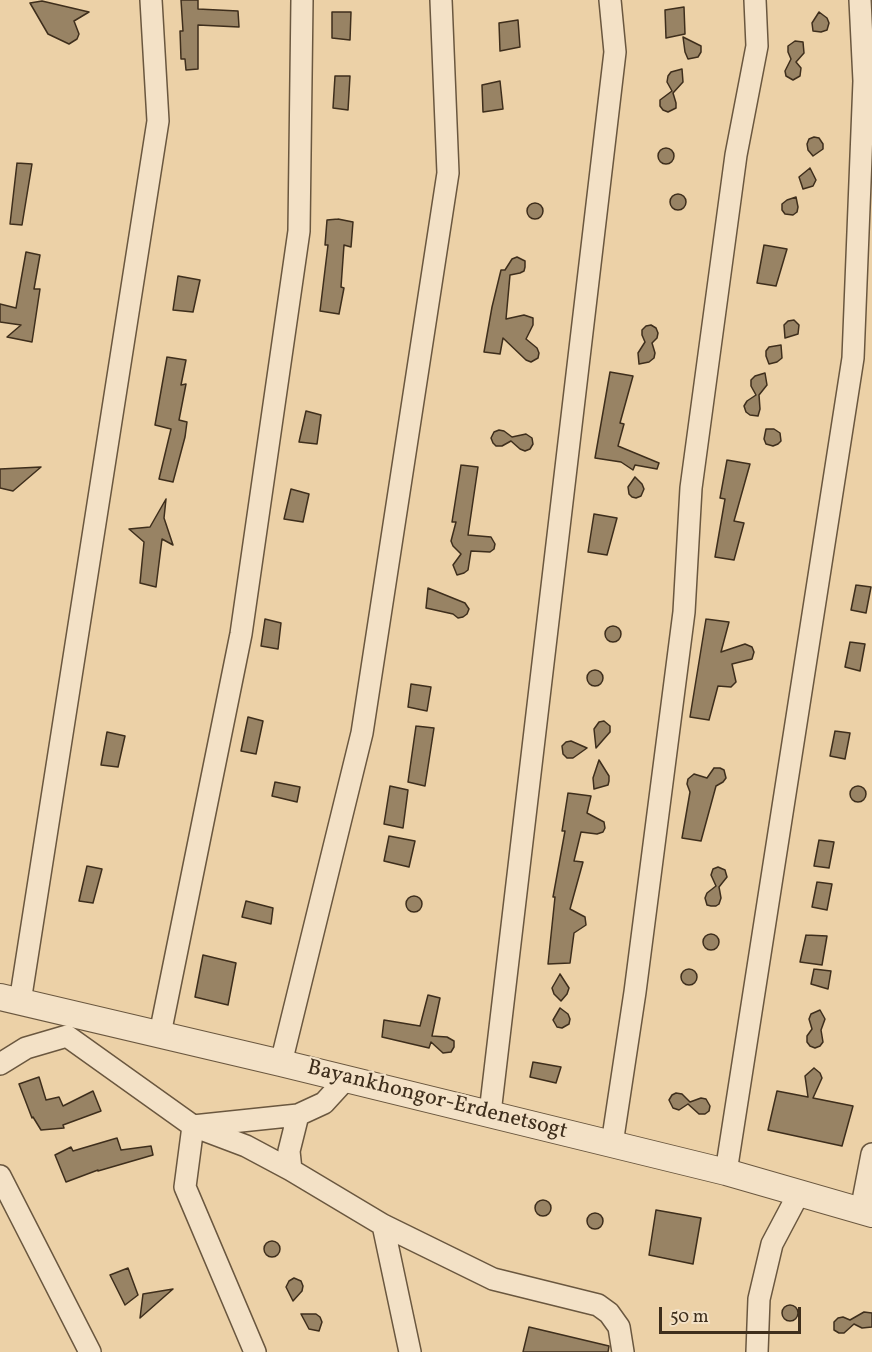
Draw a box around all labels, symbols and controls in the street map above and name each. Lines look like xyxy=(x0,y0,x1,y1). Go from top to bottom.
street label: Bayankhongor-Erdenetsogt xyxy=(304,1056,570,1146)
scale bar xyxy=(662,1295,804,1333)
text: 50 m xyxy=(670,1305,709,1330)

